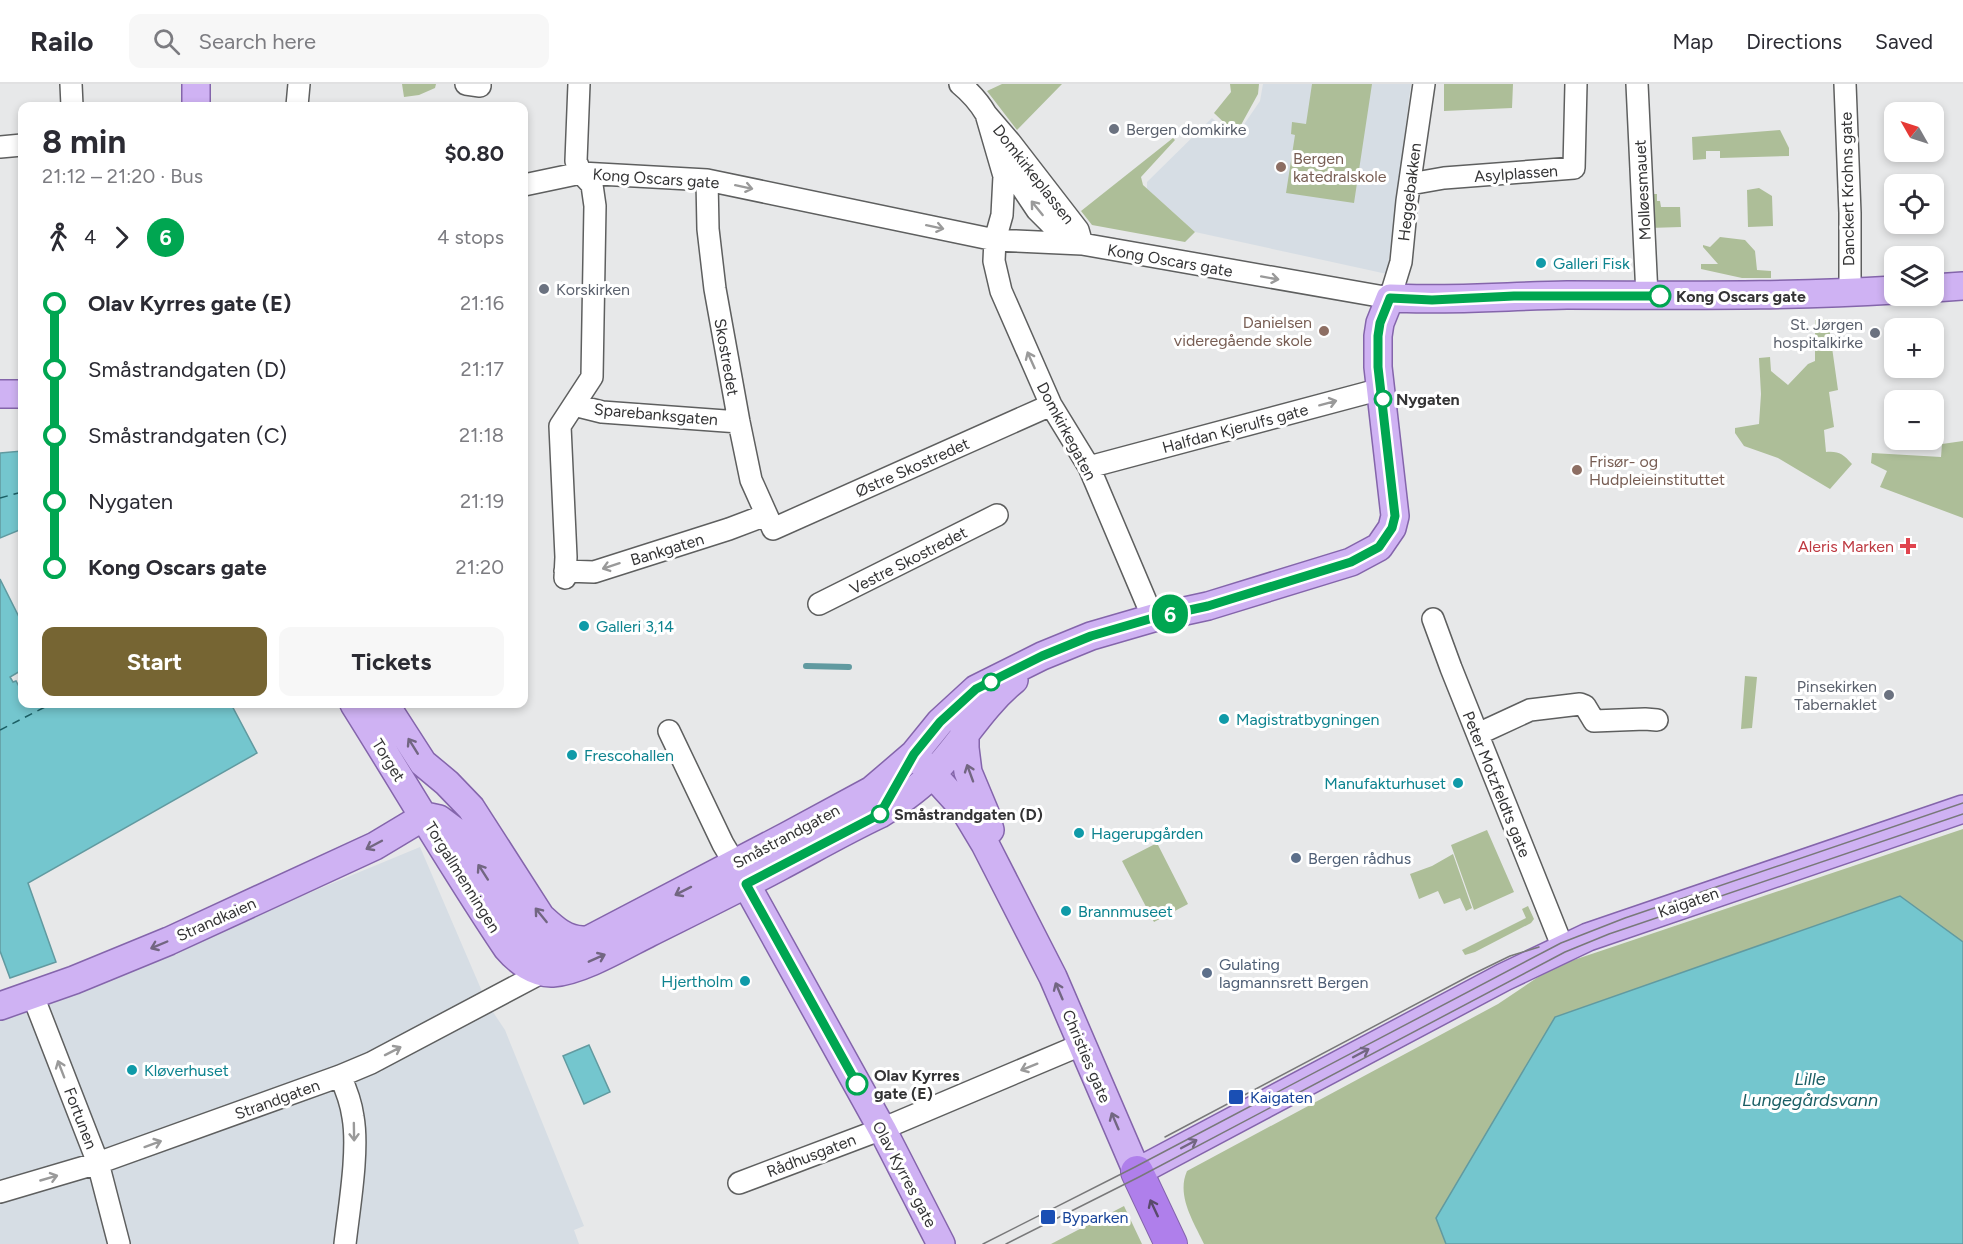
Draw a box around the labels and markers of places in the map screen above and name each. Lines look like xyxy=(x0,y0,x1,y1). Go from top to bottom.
place label: Bergen domkirke xyxy=(1126,120,1247,139)
marker: Bergen domkirke xyxy=(1107,122,1121,136)
place label: Bergen katedralskole xyxy=(1293,149,1387,186)
marker: Bergen katedralskole xyxy=(1274,160,1288,174)
place label: Galleri Fisk xyxy=(1553,254,1630,273)
marker: Galleri Fisk xyxy=(1534,256,1548,270)
place label: Korskirken xyxy=(556,280,630,299)
marker: Korskirken xyxy=(537,282,551,296)
marker: Kong Oscars gate xyxy=(1649,285,1671,307)
place label: Kong Oscars gate xyxy=(1676,287,1806,306)
place label: Danielsen videregående skole xyxy=(1174,313,1312,350)
place label: St. Jørgen hospitalkirke xyxy=(1773,315,1863,352)
marker: Danielsen videregående skole xyxy=(1317,324,1331,338)
marker: St. Jørgen hospitalkirke xyxy=(1868,326,1882,340)
marker: Nygaten xyxy=(1374,390,1392,408)
place label: Nygaten xyxy=(1396,390,1460,409)
place label: Frisør- og Hudpleieinstituttet xyxy=(1589,452,1725,489)
marker: Frisør- og Hudpleieinstituttet xyxy=(1570,463,1584,477)
place label: Aleris Marken xyxy=(1798,537,1894,556)
marker: Aleris Marken xyxy=(1899,537,1917,555)
place label: Galleri 3,14 xyxy=(596,617,674,636)
marker: Galleri 3,14 xyxy=(577,619,591,633)
unlabelled marker xyxy=(982,673,1000,691)
place label: Pinsekirken Tabernaklet xyxy=(1794,677,1877,714)
marker: Pinsekirken Tabernaklet xyxy=(1882,688,1896,702)
place label: Magistratbygningen xyxy=(1236,710,1379,729)
marker: Magistratbygningen xyxy=(1217,712,1231,726)
place label: Frescohallen xyxy=(584,746,674,765)
marker: Frescohallen xyxy=(565,748,579,762)
place label: Manufakturhuset xyxy=(1324,774,1446,793)
marker: Manufakturhuset xyxy=(1451,776,1465,790)
marker: Småstrandgaten (D) xyxy=(871,805,889,823)
place label: Småstrandgaten (D) xyxy=(894,805,1043,824)
place label: Hagerupgården xyxy=(1091,824,1203,843)
marker: Hagerupgården xyxy=(1072,826,1086,840)
place label: Bergen rådhus xyxy=(1308,849,1411,868)
marker: Bergen rådhus xyxy=(1289,851,1303,865)
place label: Brannmuseet xyxy=(1078,902,1173,921)
marker: Brannmuseet xyxy=(1059,904,1073,918)
place label: Gulating lagmannsrett Bergen xyxy=(1219,955,1368,992)
marker: Gulating lagmannsrett Bergen xyxy=(1200,966,1214,980)
place label: Hjertholm xyxy=(661,972,733,991)
marker: Hjertholm xyxy=(738,974,752,988)
place label: Kløverhuset xyxy=(144,1061,229,1080)
marker: Kløverhuset xyxy=(125,1063,139,1077)
place label: Olav Kyrres gate (E) xyxy=(874,1066,960,1103)
marker: Olav Kyrres gate (E) xyxy=(846,1073,868,1095)
marker: Kaigaten xyxy=(1227,1088,1245,1106)
place label: Kaigaten xyxy=(1250,1088,1313,1107)
marker: Byparken xyxy=(1039,1208,1057,1226)
place label: Byparken xyxy=(1062,1208,1129,1227)

